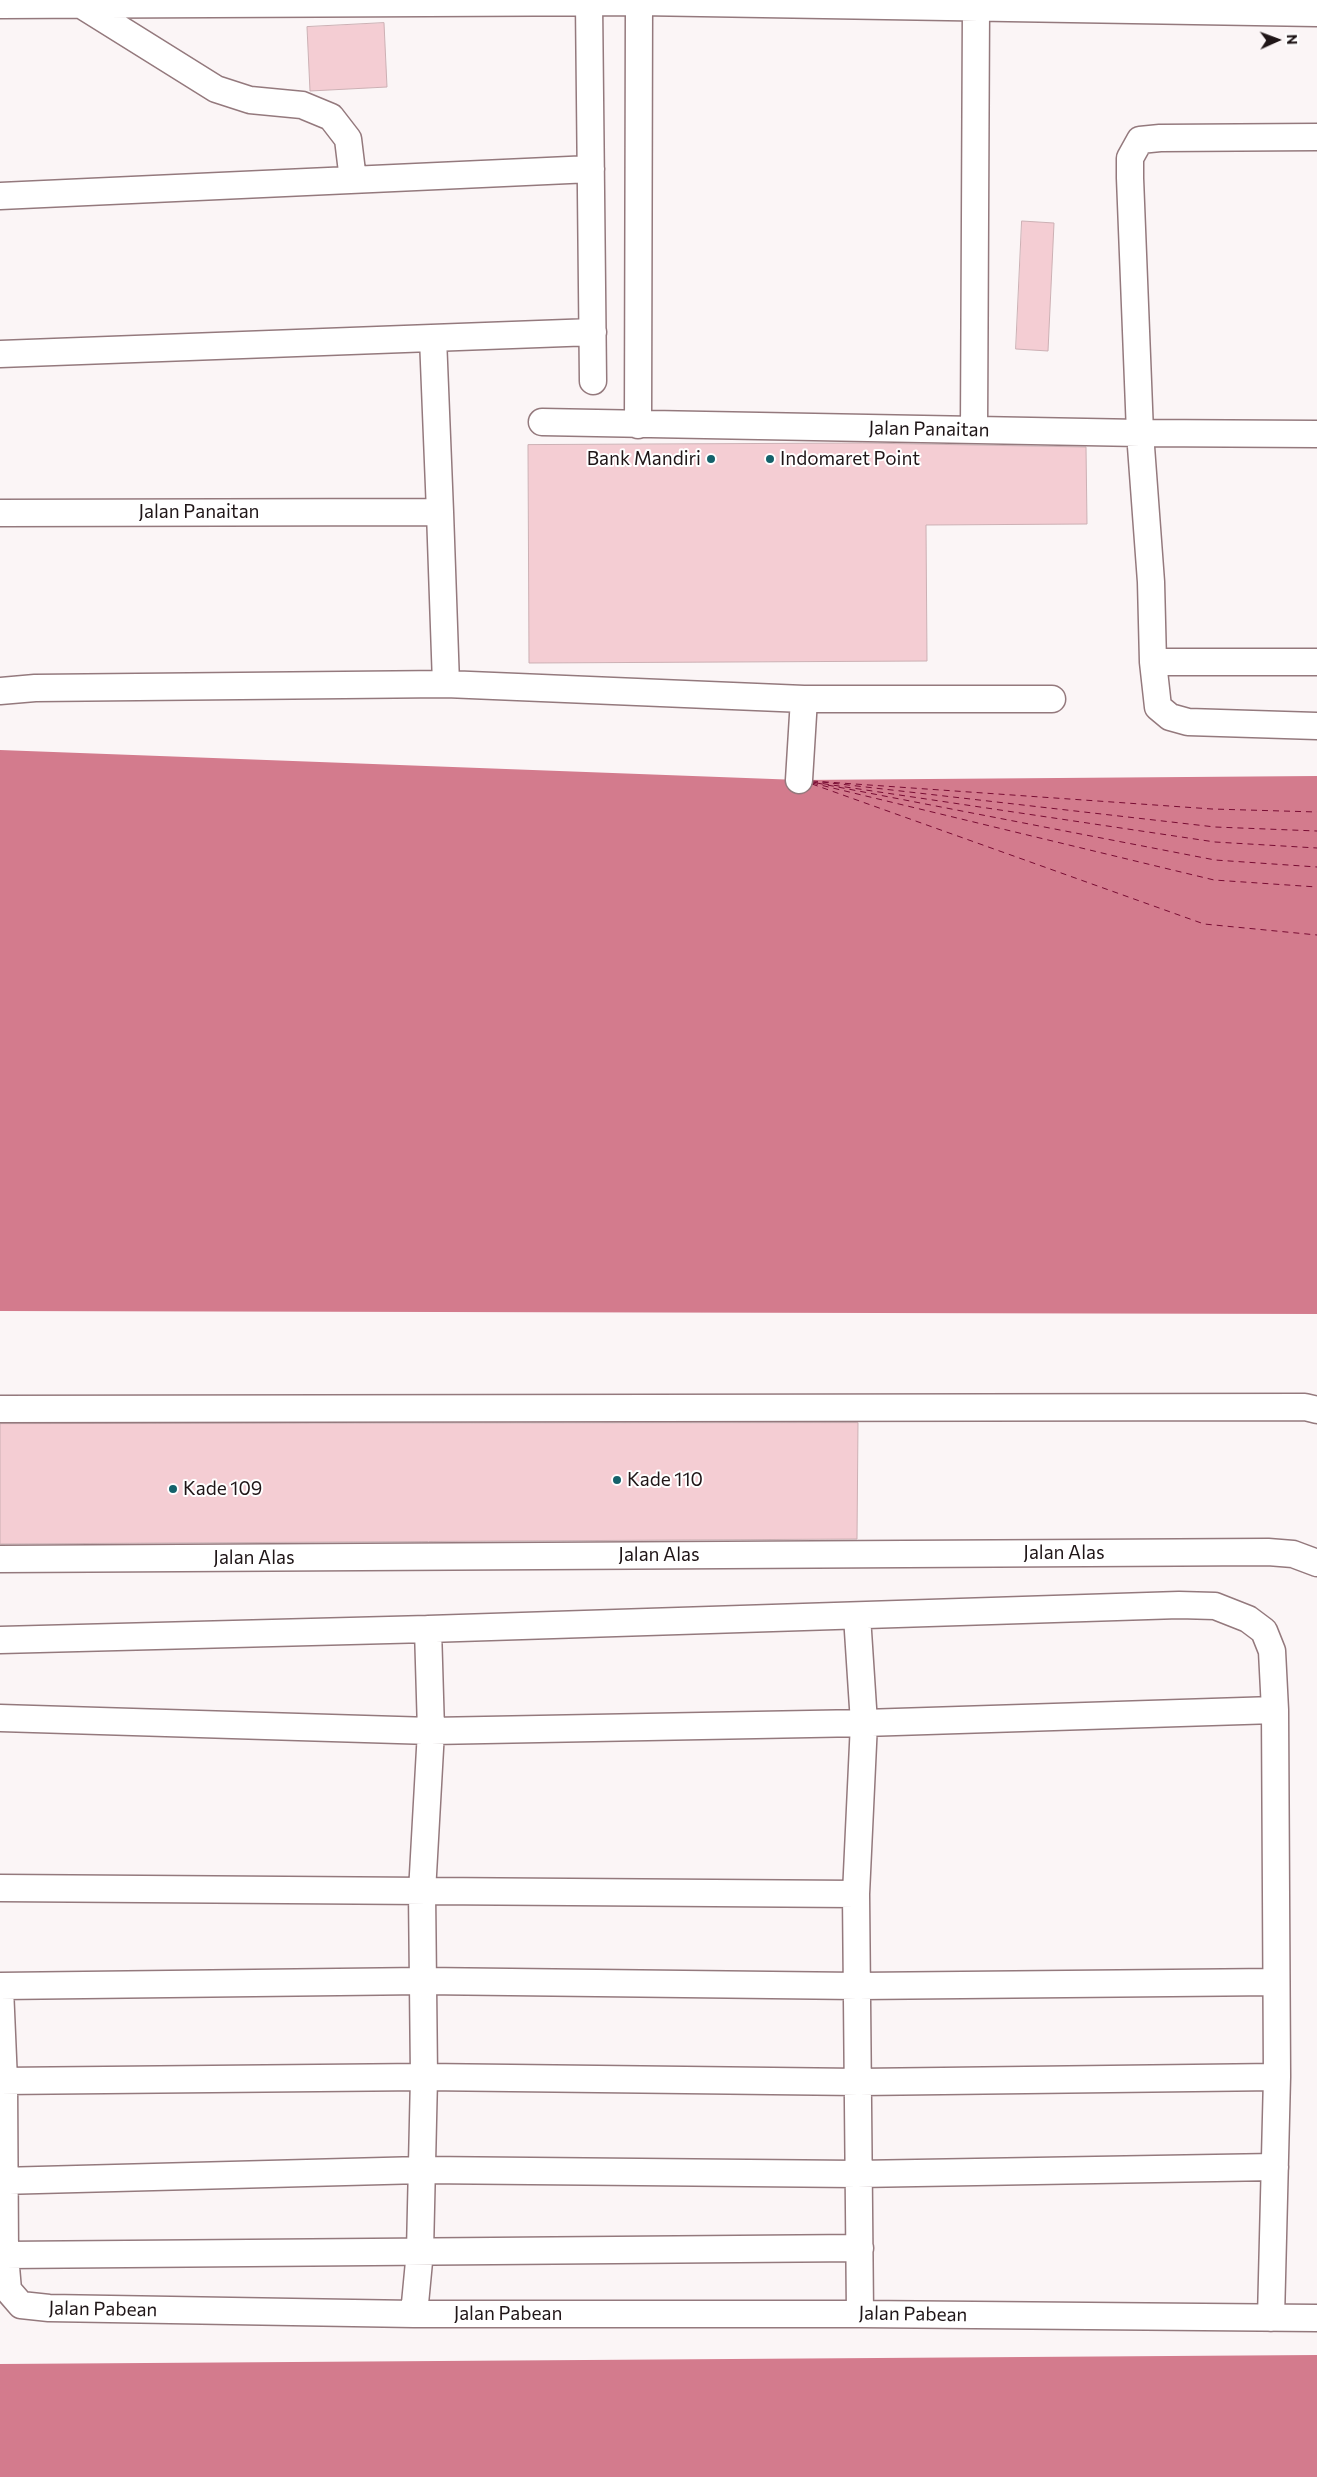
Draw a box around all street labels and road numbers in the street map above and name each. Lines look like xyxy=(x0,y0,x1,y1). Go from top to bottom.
street label: Jalan Panaitan xyxy=(868,417,990,441)
street label: Jalan Panaitan xyxy=(139,501,259,523)
street label: Jalan Alas xyxy=(1023,1542,1105,1564)
street label: Jalan Alas xyxy=(618,1544,700,1566)
street label: Jalan Alas xyxy=(213,1547,295,1569)
street label: Jalan Pabean xyxy=(48,2297,158,2321)
street label: Jalan Pabean xyxy=(858,2302,968,2326)
street label: Jalan Pabean xyxy=(454,2303,562,2325)

